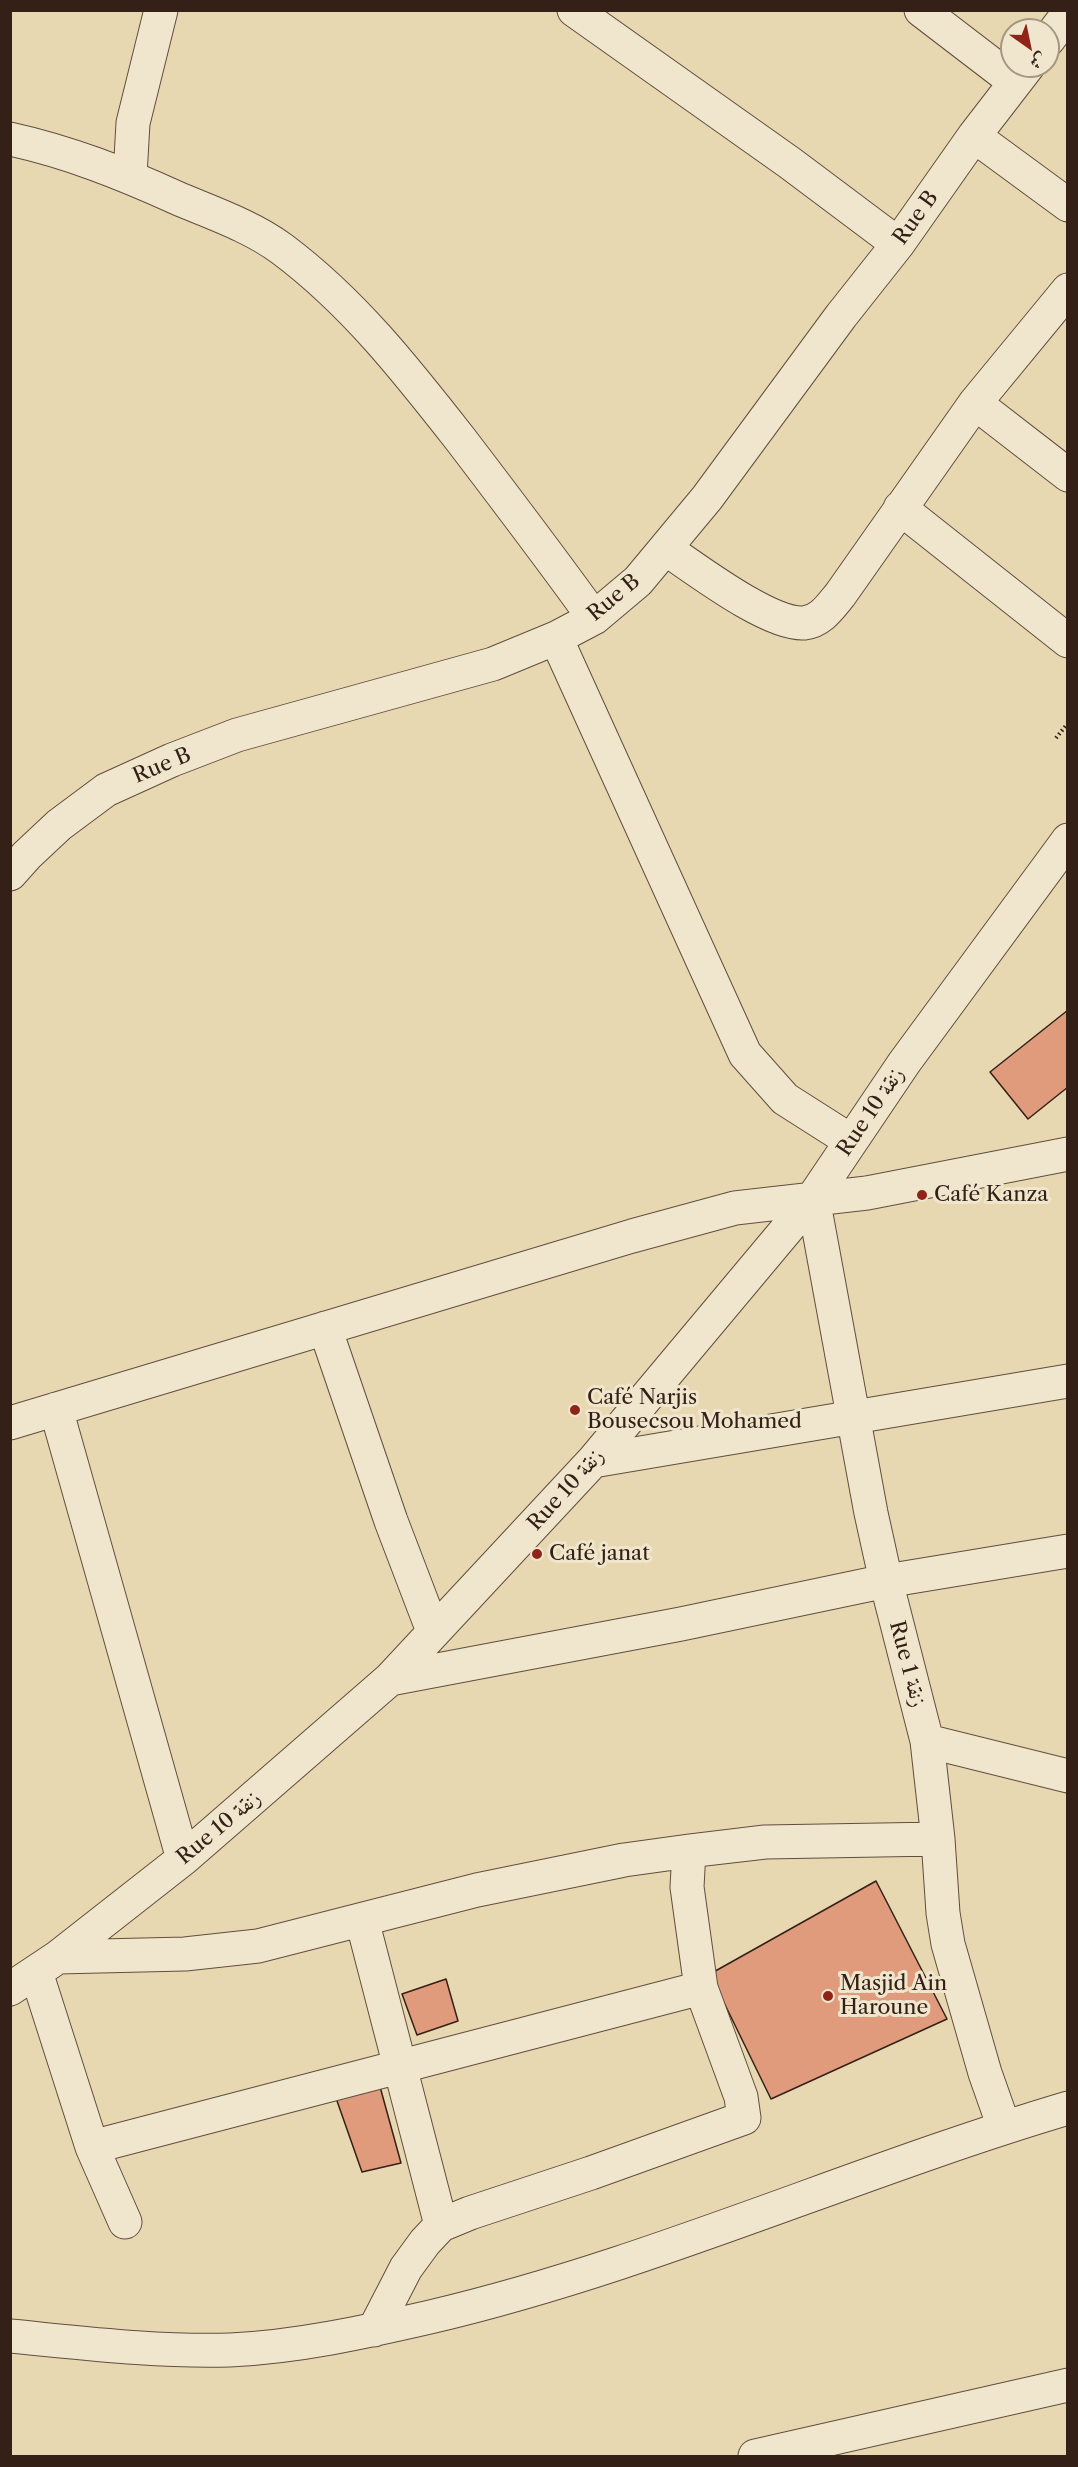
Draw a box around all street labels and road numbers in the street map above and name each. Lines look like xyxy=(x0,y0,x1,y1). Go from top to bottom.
street label: Rue B xyxy=(888,186,944,250)
street label: Rue B xyxy=(583,569,645,627)
street label: Rue B xyxy=(129,743,195,789)
street label: Rue 10 زنقة xyxy=(832,1063,910,1161)
street label: Rue 10 زنقة xyxy=(523,1444,609,1536)
street label: Rue 1 زنقة xyxy=(883,1618,931,1710)
street label: Rue 10 زنقة xyxy=(172,1786,266,1870)

